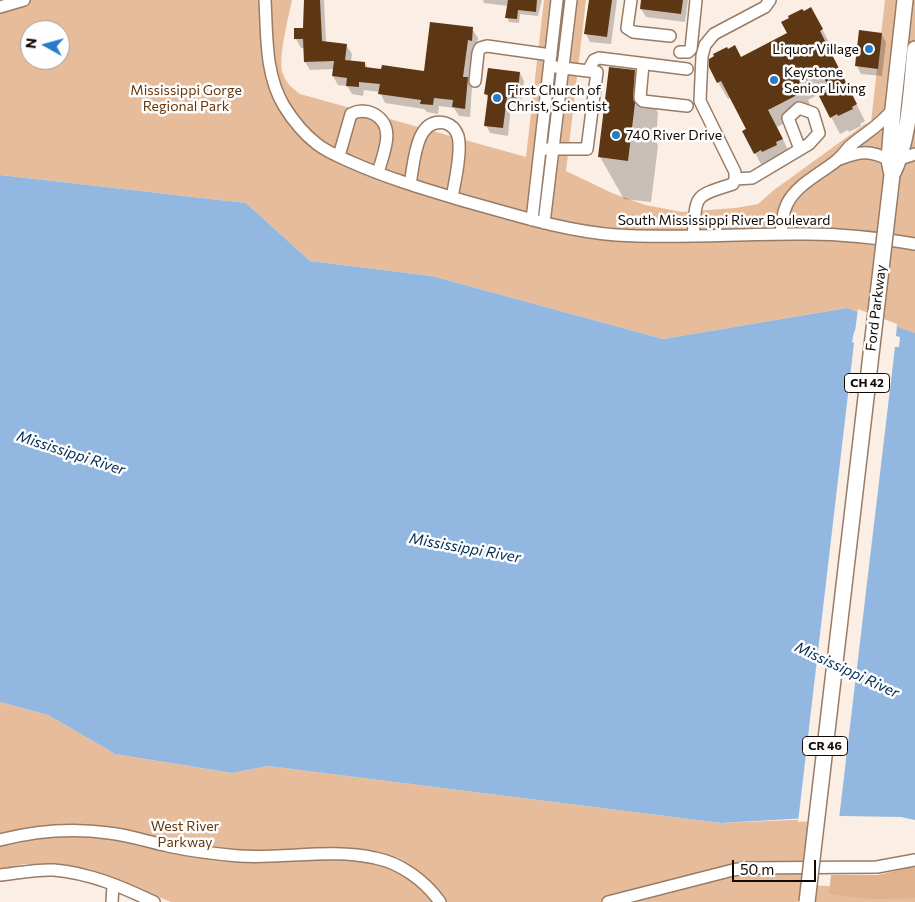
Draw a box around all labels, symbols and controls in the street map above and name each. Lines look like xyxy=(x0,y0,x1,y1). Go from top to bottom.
north arrow xyxy=(20,20,70,70)
text: N xyxy=(22,37,40,49)
place label: Liquor Village xyxy=(772,41,859,57)
marker: Liquor Village xyxy=(863,43,875,55)
place label: Keystone Senior Living xyxy=(784,64,866,96)
marker: Keystone Senior Living xyxy=(768,74,780,86)
park label: Mississippi Gorge Regional Park xyxy=(130,82,242,114)
place label: First Church of Christ, Scientist xyxy=(507,82,607,114)
marker: First Church of Christ, Scientist xyxy=(491,92,503,104)
place label: 740 River Drive xyxy=(626,127,722,143)
marker: 740 River Drive xyxy=(610,129,622,141)
street label: South Mississippi River Boulevard xyxy=(618,212,830,228)
street label: Ford Parkway xyxy=(862,264,890,352)
road number: CH 42 xyxy=(844,373,890,392)
water label: Mississippi River xyxy=(14,427,128,479)
water label: Mississippi River xyxy=(408,529,522,567)
water label: Mississippi River xyxy=(792,638,902,702)
road number: CR 46 xyxy=(802,736,848,756)
park label: West River Parkway xyxy=(151,818,219,850)
scale bar xyxy=(735,850,819,882)
text: 50 m xyxy=(740,860,774,878)

